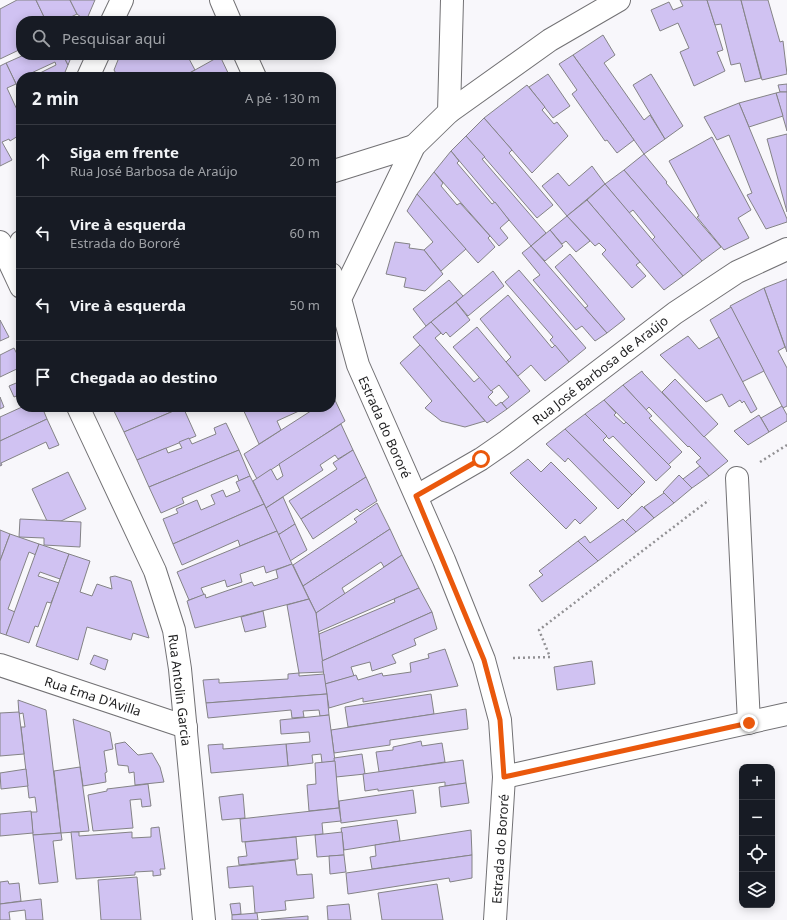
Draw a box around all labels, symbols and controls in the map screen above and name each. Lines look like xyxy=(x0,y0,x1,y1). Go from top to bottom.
search box xyxy=(16,16,336,60)
icon: search xyxy=(30,27,52,49)
text: Pesquisar aqui xyxy=(62,28,166,48)
text: 2 min xyxy=(32,87,79,110)
text: A pé · 130 m xyxy=(245,89,320,107)
text: Siga em frente xyxy=(70,142,179,162)
icon: ahead xyxy=(32,150,54,172)
text: 20 m xyxy=(290,152,320,170)
text: Rua José Barbosa de Araújo xyxy=(70,162,238,180)
text: Vire à esquerda xyxy=(70,214,186,234)
icon: left xyxy=(32,222,54,244)
text: 60 m xyxy=(290,224,320,242)
text: Estrada do Bororé xyxy=(70,234,180,252)
icon: left xyxy=(32,294,54,316)
text: Vire à esquerda xyxy=(70,295,186,315)
text: 50 m xyxy=(290,296,320,314)
street label: Rua José Barbosa de Araújo xyxy=(528,311,672,429)
icon: arrive xyxy=(32,366,54,388)
text: Chegada ao destino xyxy=(70,367,218,387)
street label: Estrada do Bororé xyxy=(354,373,416,481)
route start xyxy=(472,450,490,468)
street label: Rua Antolin Garcia xyxy=(164,633,196,747)
street label: Rua Ema D'Avilla xyxy=(42,672,144,720)
route end xyxy=(740,714,758,732)
map controls xyxy=(739,764,775,908)
button: + xyxy=(739,764,775,800)
street label: Estrada do Bororé xyxy=(487,793,513,905)
button: − xyxy=(739,800,775,836)
button: locate xyxy=(739,836,775,872)
button: layers xyxy=(739,872,775,908)

